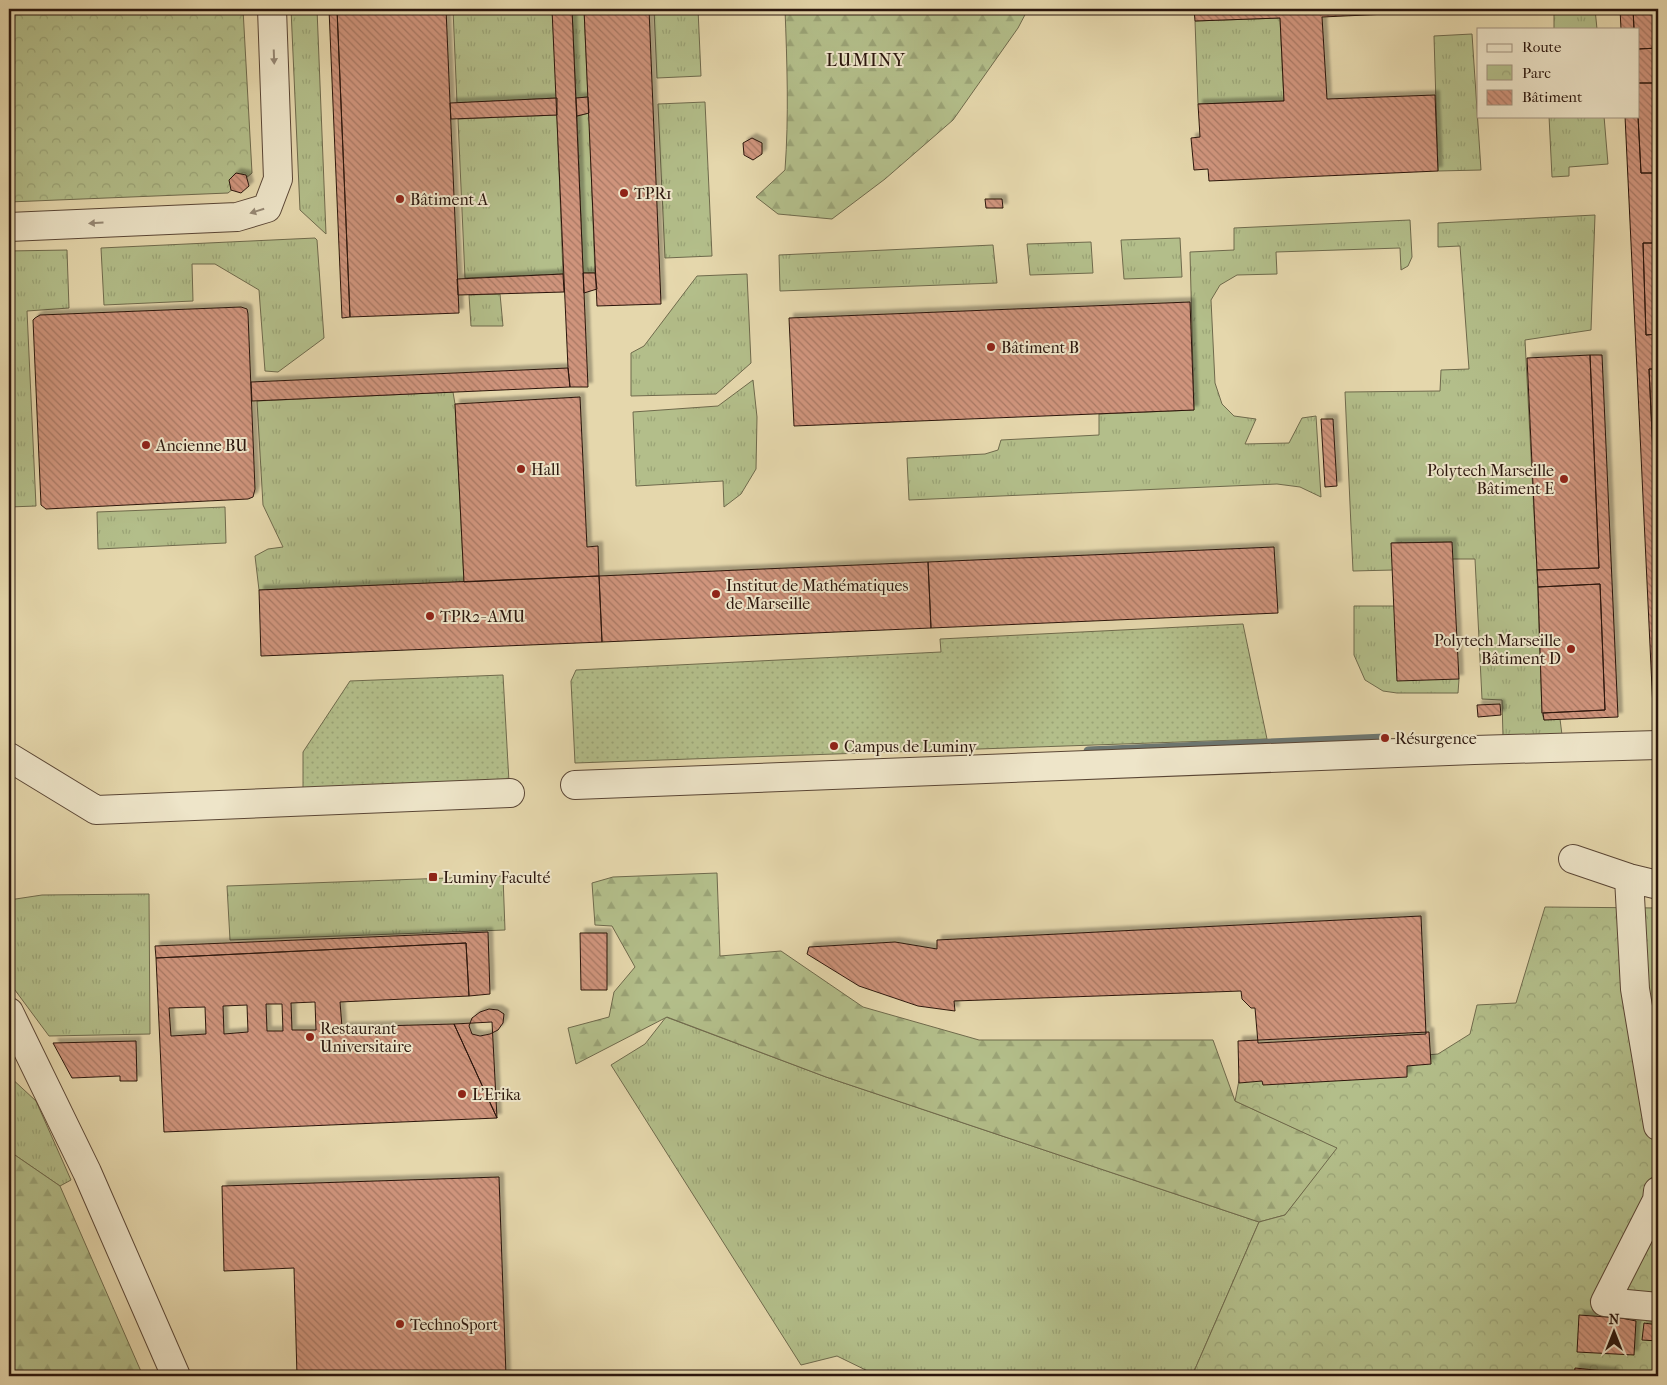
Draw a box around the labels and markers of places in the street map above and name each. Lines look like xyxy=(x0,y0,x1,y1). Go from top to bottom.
place label: TPR1 xyxy=(634,184,672,203)
marker: TPR1 xyxy=(618,187,630,199)
place label: Bâtiment A xyxy=(410,190,489,209)
marker: Bâtiment A xyxy=(394,193,406,205)
place label: Bâtiment B xyxy=(1001,338,1079,357)
marker: Bâtiment B xyxy=(985,341,997,353)
place label: Ancienne BU xyxy=(155,436,248,455)
marker: Ancienne BU xyxy=(140,439,152,451)
place label: Hall xyxy=(531,460,560,479)
place label: Polytech Marseille Bâtiment E xyxy=(1427,461,1554,498)
marker: Hall xyxy=(515,463,527,475)
marker: Polytech Marseille Bâtiment E xyxy=(1558,473,1570,485)
place label: Institut de Mathématiques de Marseille xyxy=(726,576,908,613)
marker: Institut de Mathématiques de Marseille xyxy=(710,588,722,600)
place label: TPR2- AMU xyxy=(440,607,526,626)
marker: TPR2- AMU xyxy=(424,610,436,622)
place label: Polytech Marseille Bâtiment D xyxy=(1434,631,1561,668)
marker: Polytech Marseille Bâtiment D xyxy=(1565,643,1577,655)
place label: Résurgence xyxy=(1395,729,1477,748)
marker: Résurgence xyxy=(1379,732,1391,744)
place label: Campus de Luminy xyxy=(844,737,977,756)
marker: Campus de Luminy xyxy=(828,740,840,752)
place label: Luminy Faculté xyxy=(443,868,550,887)
marker: Luminy Faculté xyxy=(427,871,439,883)
place label: Restaurant Universitaire xyxy=(320,1019,412,1056)
marker: Restaurant Universitaire xyxy=(304,1031,316,1043)
place label: L'Erika xyxy=(472,1085,522,1104)
marker: L'Erika xyxy=(456,1088,468,1100)
place label: TechnoSport xyxy=(410,1315,499,1334)
marker: TechnoSport xyxy=(394,1318,406,1330)

